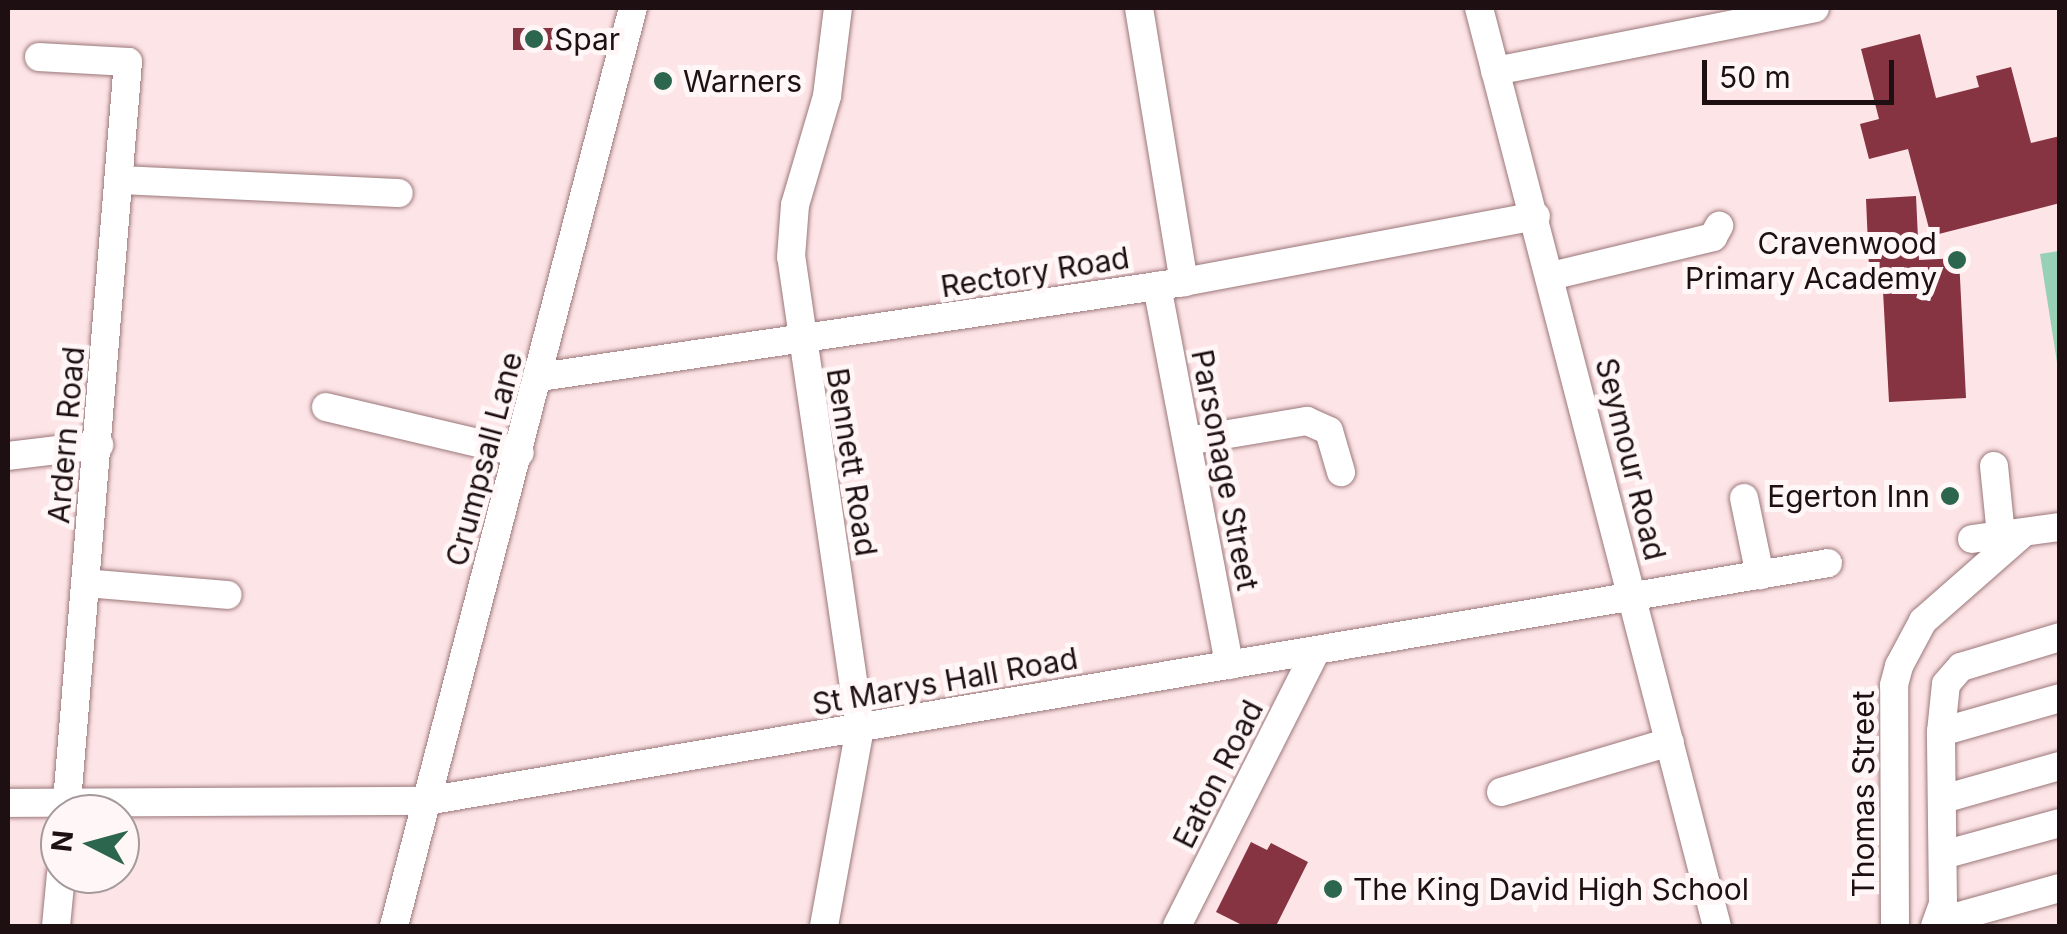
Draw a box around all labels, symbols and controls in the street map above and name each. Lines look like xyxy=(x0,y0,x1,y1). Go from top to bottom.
place label: Spar xyxy=(554,21,620,57)
marker: Spar xyxy=(523,28,545,50)
scale bar xyxy=(1707,40,1900,102)
text: 50 m xyxy=(1719,59,1791,95)
place label: Warners xyxy=(683,63,802,99)
marker: Warners xyxy=(652,70,674,92)
place label: Cravenwood Primary Academy xyxy=(1685,225,1937,296)
street label: Rectory Road xyxy=(938,239,1132,305)
marker: Cravenwood Primary Academy xyxy=(1946,249,1968,271)
street label: Ardern Road xyxy=(40,345,92,525)
street label: Parsonage Street xyxy=(1184,346,1266,594)
street label: Crumpsall Lane xyxy=(438,348,530,570)
street label: Seymour Road xyxy=(1588,354,1674,564)
street label: Bennett Road xyxy=(819,365,885,559)
place label: Egerton Inn xyxy=(1767,478,1930,514)
marker: Egerton Inn xyxy=(1939,485,1961,507)
street label: St Marys Hall Road xyxy=(810,640,1080,722)
street label: Thomas Street xyxy=(1845,690,1881,898)
street label: Eaton Road xyxy=(1165,694,1271,854)
north arrow xyxy=(40,794,140,894)
text: N xyxy=(44,829,80,853)
place label: The King David High School xyxy=(1353,871,1749,907)
marker: The King David High School xyxy=(1322,878,1344,900)

